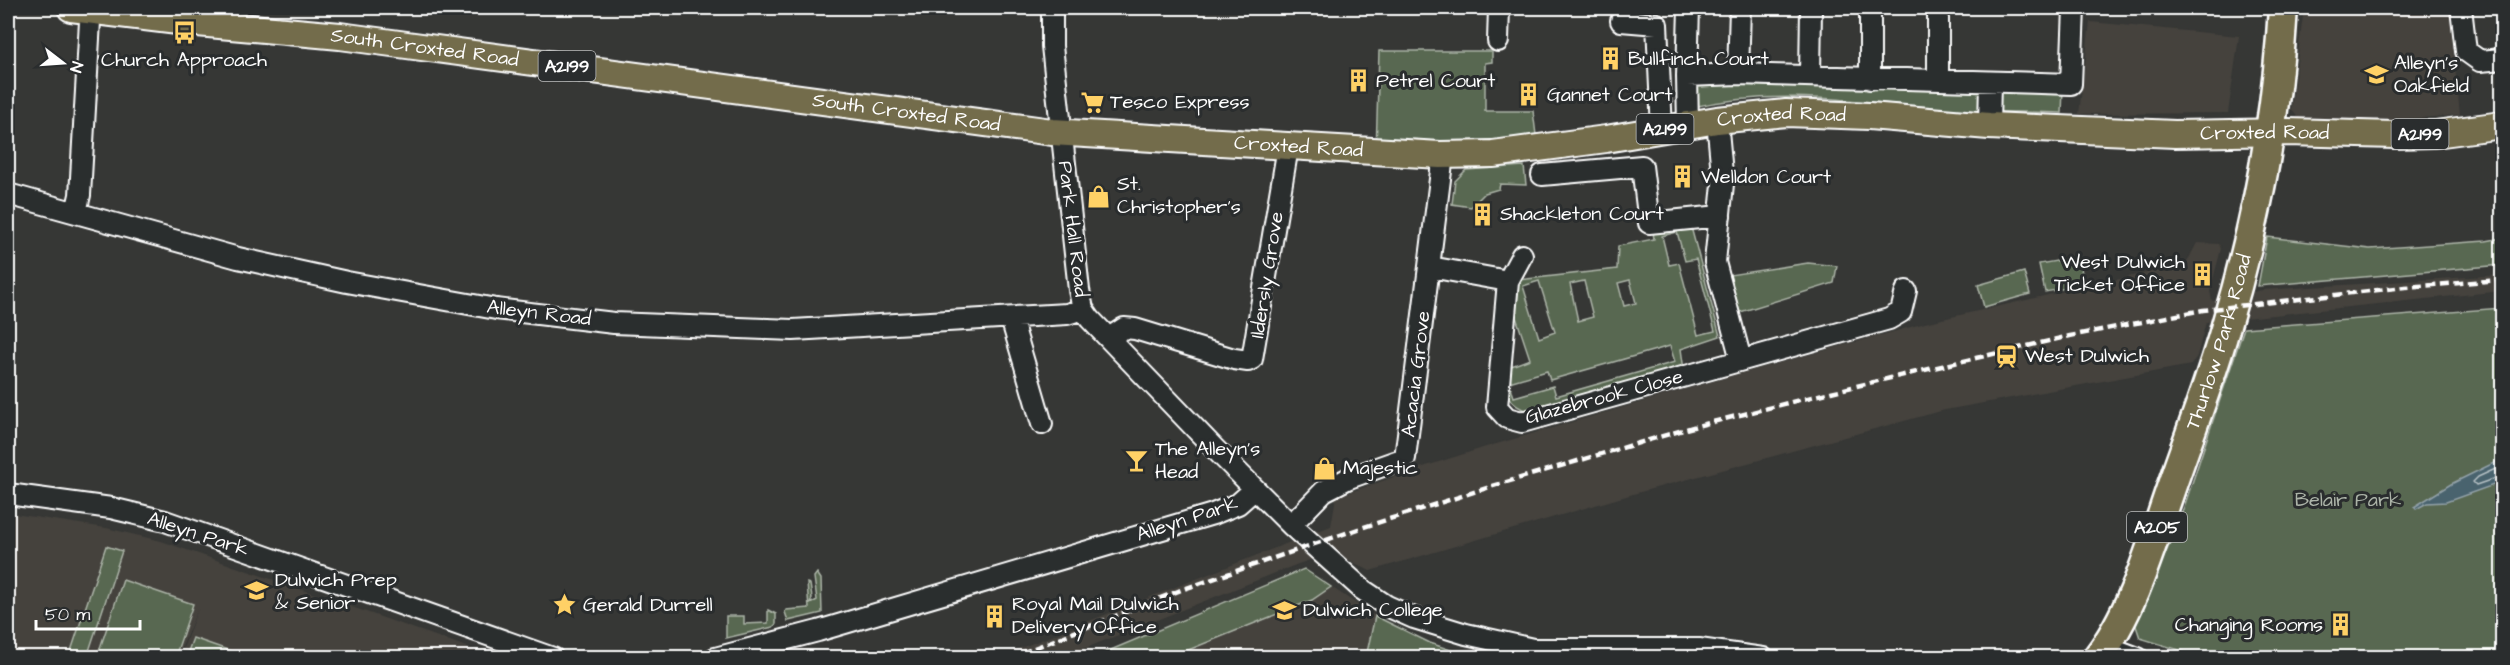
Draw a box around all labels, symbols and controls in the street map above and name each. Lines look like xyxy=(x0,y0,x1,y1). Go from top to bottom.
bus stop icon: Church Approach xyxy=(171,20,197,46)
street label: South Croxted Road xyxy=(330,21,520,74)
north arrow xyxy=(33,33,93,93)
place label: Bullfinch Court xyxy=(1628,45,1769,73)
place label: Church Approach xyxy=(101,46,267,74)
building icon: Bullfinch Court xyxy=(1597,46,1623,72)
place label: Alleyn's Oakfield xyxy=(2394,49,2469,100)
road number: A2199 xyxy=(538,51,596,81)
text: N xyxy=(64,59,88,75)
school or university icon: Alleyn's Oakfield xyxy=(2363,61,2389,87)
place label: Petrel Court xyxy=(1376,67,1495,95)
building icon: Petrel Court xyxy=(1345,68,1371,94)
place label: Gannet Court xyxy=(1547,81,1673,109)
building icon: Gannet Court xyxy=(1516,82,1542,108)
street label: South Croxted Road xyxy=(811,86,1002,139)
place label: Tesco Express xyxy=(1110,88,1250,116)
supermarket icon: Tesco Express xyxy=(1079,89,1105,115)
street label: Croxted Road xyxy=(1716,99,1846,134)
road number: A2199 xyxy=(1636,114,1694,144)
street label: Croxted Road xyxy=(2200,118,2330,148)
road number: A2199 xyxy=(2392,119,2448,149)
street label: Croxted Road xyxy=(1233,129,1364,164)
street label: Park Hall Road xyxy=(1051,159,1095,299)
place label: Welldon Court xyxy=(1701,163,1831,191)
building icon: Welldon Court xyxy=(1670,164,1696,190)
place label: St. Christopher's xyxy=(1117,170,1241,221)
shop icon: St. Christopher's xyxy=(1086,183,1112,209)
place label: Shackleton Court xyxy=(1500,200,1664,228)
building icon: Shackleton Court xyxy=(1469,201,1495,227)
street label: Ildersly Grove xyxy=(1243,210,1292,340)
place label: West Dulwich Ticket Office xyxy=(2054,248,2185,299)
street label: Thurlow Park Road xyxy=(2179,251,2259,434)
building icon: West Dulwich Ticket Office xyxy=(2190,261,2216,287)
street label: Alleyn Road xyxy=(485,293,593,334)
street label: Acacia Grove xyxy=(1394,309,1438,439)
place label: West Dulwich xyxy=(2025,342,2149,370)
station icon: West Dulwich xyxy=(1994,343,2020,369)
street label: Glazebrook Close xyxy=(1522,362,1686,432)
place label: The Alleyn's Head xyxy=(1155,435,1260,486)
bar icon: The Alleyn's Head xyxy=(1124,448,1150,474)
place label: Majestic xyxy=(1343,454,1418,482)
shop icon: Majestic xyxy=(1312,455,1338,481)
park label: Belair Park xyxy=(2295,486,2401,514)
street label: Alleyn Park xyxy=(1133,489,1242,550)
street label: Alleyn Park xyxy=(143,504,252,565)
road number: A205 xyxy=(2127,512,2187,542)
place label: Dulwich Prep & Senior xyxy=(275,566,397,617)
school or university icon: Dulwich Prep & Senior xyxy=(244,578,270,604)
place label: Royal Mail Dulwich Delivery Office xyxy=(1012,590,1179,642)
place label: Gerald Durrell xyxy=(583,591,713,619)
place icon: Gerald Durrell xyxy=(552,592,578,618)
scale bar xyxy=(36,593,140,631)
place label: Dulwich College xyxy=(1303,596,1443,625)
school or university icon: Dulwich College xyxy=(1272,597,1298,623)
text: 50 m xyxy=(45,602,90,627)
building icon: Royal Mail Dulwich Delivery Office xyxy=(981,603,1007,629)
place label: Changing Rooms xyxy=(2175,611,2323,640)
building icon: Changing Rooms xyxy=(2328,612,2354,638)

